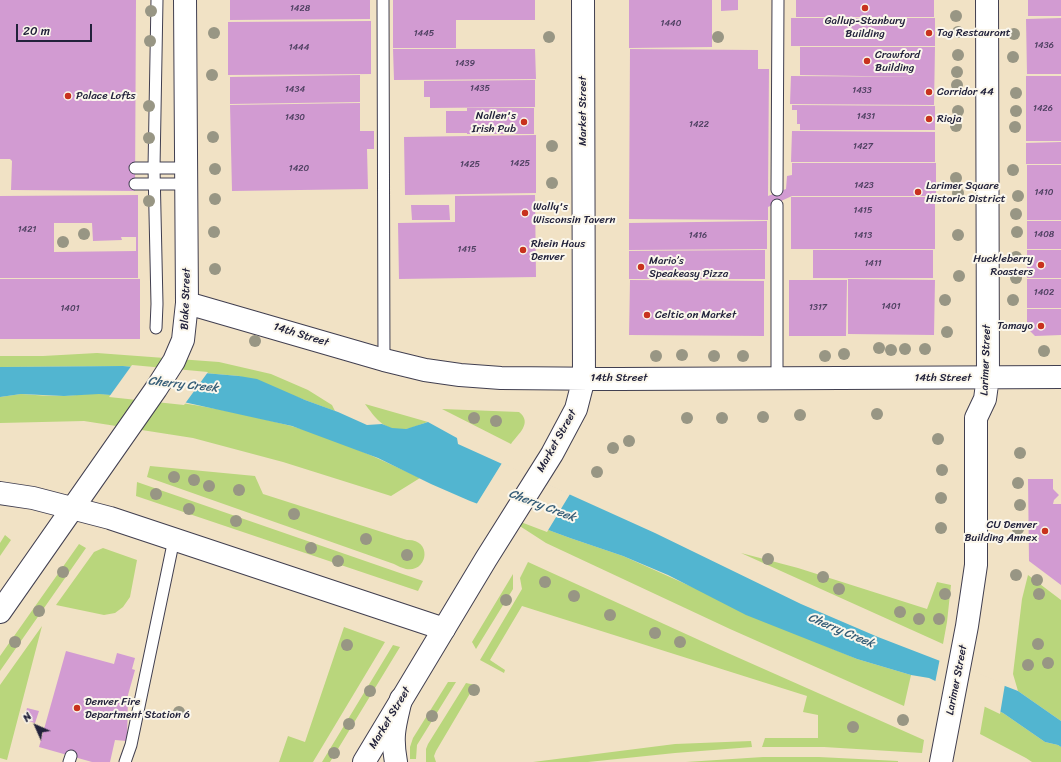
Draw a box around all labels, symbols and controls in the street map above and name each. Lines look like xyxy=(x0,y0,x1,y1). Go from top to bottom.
marker: Gallup-Stanbury Building xyxy=(860,3,870,13)
house number: 1428 xyxy=(290,4,310,14)
place label: Gallup-Stanbury Building xyxy=(825,14,905,40)
scale bar xyxy=(18,16,94,42)
house number: 1440 xyxy=(661,19,681,29)
text: 20 m xyxy=(23,20,50,42)
place label: Tag Restaurant xyxy=(937,26,1010,40)
marker: Tag Restaurant xyxy=(924,28,934,38)
house number: 1445 xyxy=(414,29,434,39)
house number: 1436 xyxy=(1034,41,1054,51)
house number: 1444 xyxy=(289,43,309,53)
place label: Crawford Building xyxy=(875,48,920,74)
marker: Crawford Building xyxy=(862,56,872,66)
house number: 1439 xyxy=(455,59,475,69)
street label: Market Street xyxy=(576,76,590,146)
house number: 1435 xyxy=(470,84,490,94)
house number: 1434 xyxy=(285,85,305,95)
place label: Corridor 44 xyxy=(937,85,994,99)
house number: 1433 xyxy=(852,86,872,96)
marker: Corridor 44 xyxy=(924,87,934,97)
place label: Palace Lofts xyxy=(76,89,136,103)
marker: Palace Lofts xyxy=(63,91,73,101)
house number: 1426 xyxy=(1033,104,1053,114)
place label: Nallen's Irish Pub xyxy=(472,109,516,135)
house number: 1431 xyxy=(857,112,875,122)
place label: Rioja xyxy=(937,112,961,126)
house number: 1430 xyxy=(285,113,305,123)
marker: Rioja xyxy=(924,114,934,124)
marker: Nallen's Irish Pub xyxy=(519,117,529,127)
house number: 1422 xyxy=(689,120,709,130)
house number: 1427 xyxy=(853,142,873,152)
house number: 1425 xyxy=(510,159,530,169)
house number: 1425 xyxy=(460,160,480,170)
house number: 1420 xyxy=(289,164,309,174)
place label: Larimer Square Historic District xyxy=(926,179,1005,205)
house number: 1423 xyxy=(854,181,874,191)
marker: Larimer Square Historic District xyxy=(913,187,923,197)
house number: 1410 xyxy=(1034,188,1054,198)
place label: Wally's Wisconsin Tavern xyxy=(533,200,615,226)
house number: 1415 xyxy=(854,206,872,216)
marker: Wally's Wisconsin Tavern xyxy=(520,208,530,218)
house number: 1421 xyxy=(18,225,36,235)
house number: 1408 xyxy=(1034,230,1054,240)
house number: 1416 xyxy=(689,231,707,241)
house number: 1413 xyxy=(854,231,872,241)
place label: Rhein Haus Denver xyxy=(531,237,585,263)
house number: 1415 xyxy=(458,245,476,255)
marker: Rhein Haus Denver xyxy=(518,245,528,255)
place label: Huckleberry Roasters xyxy=(973,252,1033,278)
place label: Mario’s Speakeasy Pizza xyxy=(649,254,728,280)
house number: 1411 xyxy=(864,259,882,269)
marker: Huckleberry Roasters xyxy=(1036,260,1046,270)
marker: Mario’s Speakeasy Pizza xyxy=(636,262,646,272)
street label: Blake Street xyxy=(178,268,194,330)
house number: 1402 xyxy=(1034,288,1054,298)
house number: 1401 xyxy=(881,302,901,312)
house number: 1317 xyxy=(809,303,827,313)
house number: 1401 xyxy=(60,304,80,314)
place label: Celtic on Market xyxy=(655,308,736,322)
marker: Celtic on Market xyxy=(642,310,652,320)
place label: Tamayo xyxy=(997,319,1033,333)
street label: 14th Street xyxy=(272,320,330,350)
marker: Tamayo xyxy=(1036,321,1046,331)
street label: Larimer Street xyxy=(978,324,994,396)
street label: 14th Street xyxy=(591,371,647,385)
street label: 14th Street xyxy=(915,371,971,385)
water label: Cherry Creek xyxy=(147,374,219,396)
street label: Market Street xyxy=(534,407,580,475)
water label: Cherry Creek xyxy=(507,487,577,525)
place label: CU Denver Building Annex xyxy=(964,518,1037,544)
marker: CU Denver Building Annex xyxy=(1040,526,1050,536)
water label: Cherry Creek xyxy=(806,611,876,651)
street label: Larimer Street xyxy=(944,644,970,716)
street label: Market Street xyxy=(366,685,414,751)
place label: Denver Fire Department Station 6 xyxy=(85,695,190,721)
marker: Denver Fire Department Station 6 xyxy=(72,703,82,713)
north arrow xyxy=(16,706,56,746)
text: N xyxy=(18,708,37,727)

